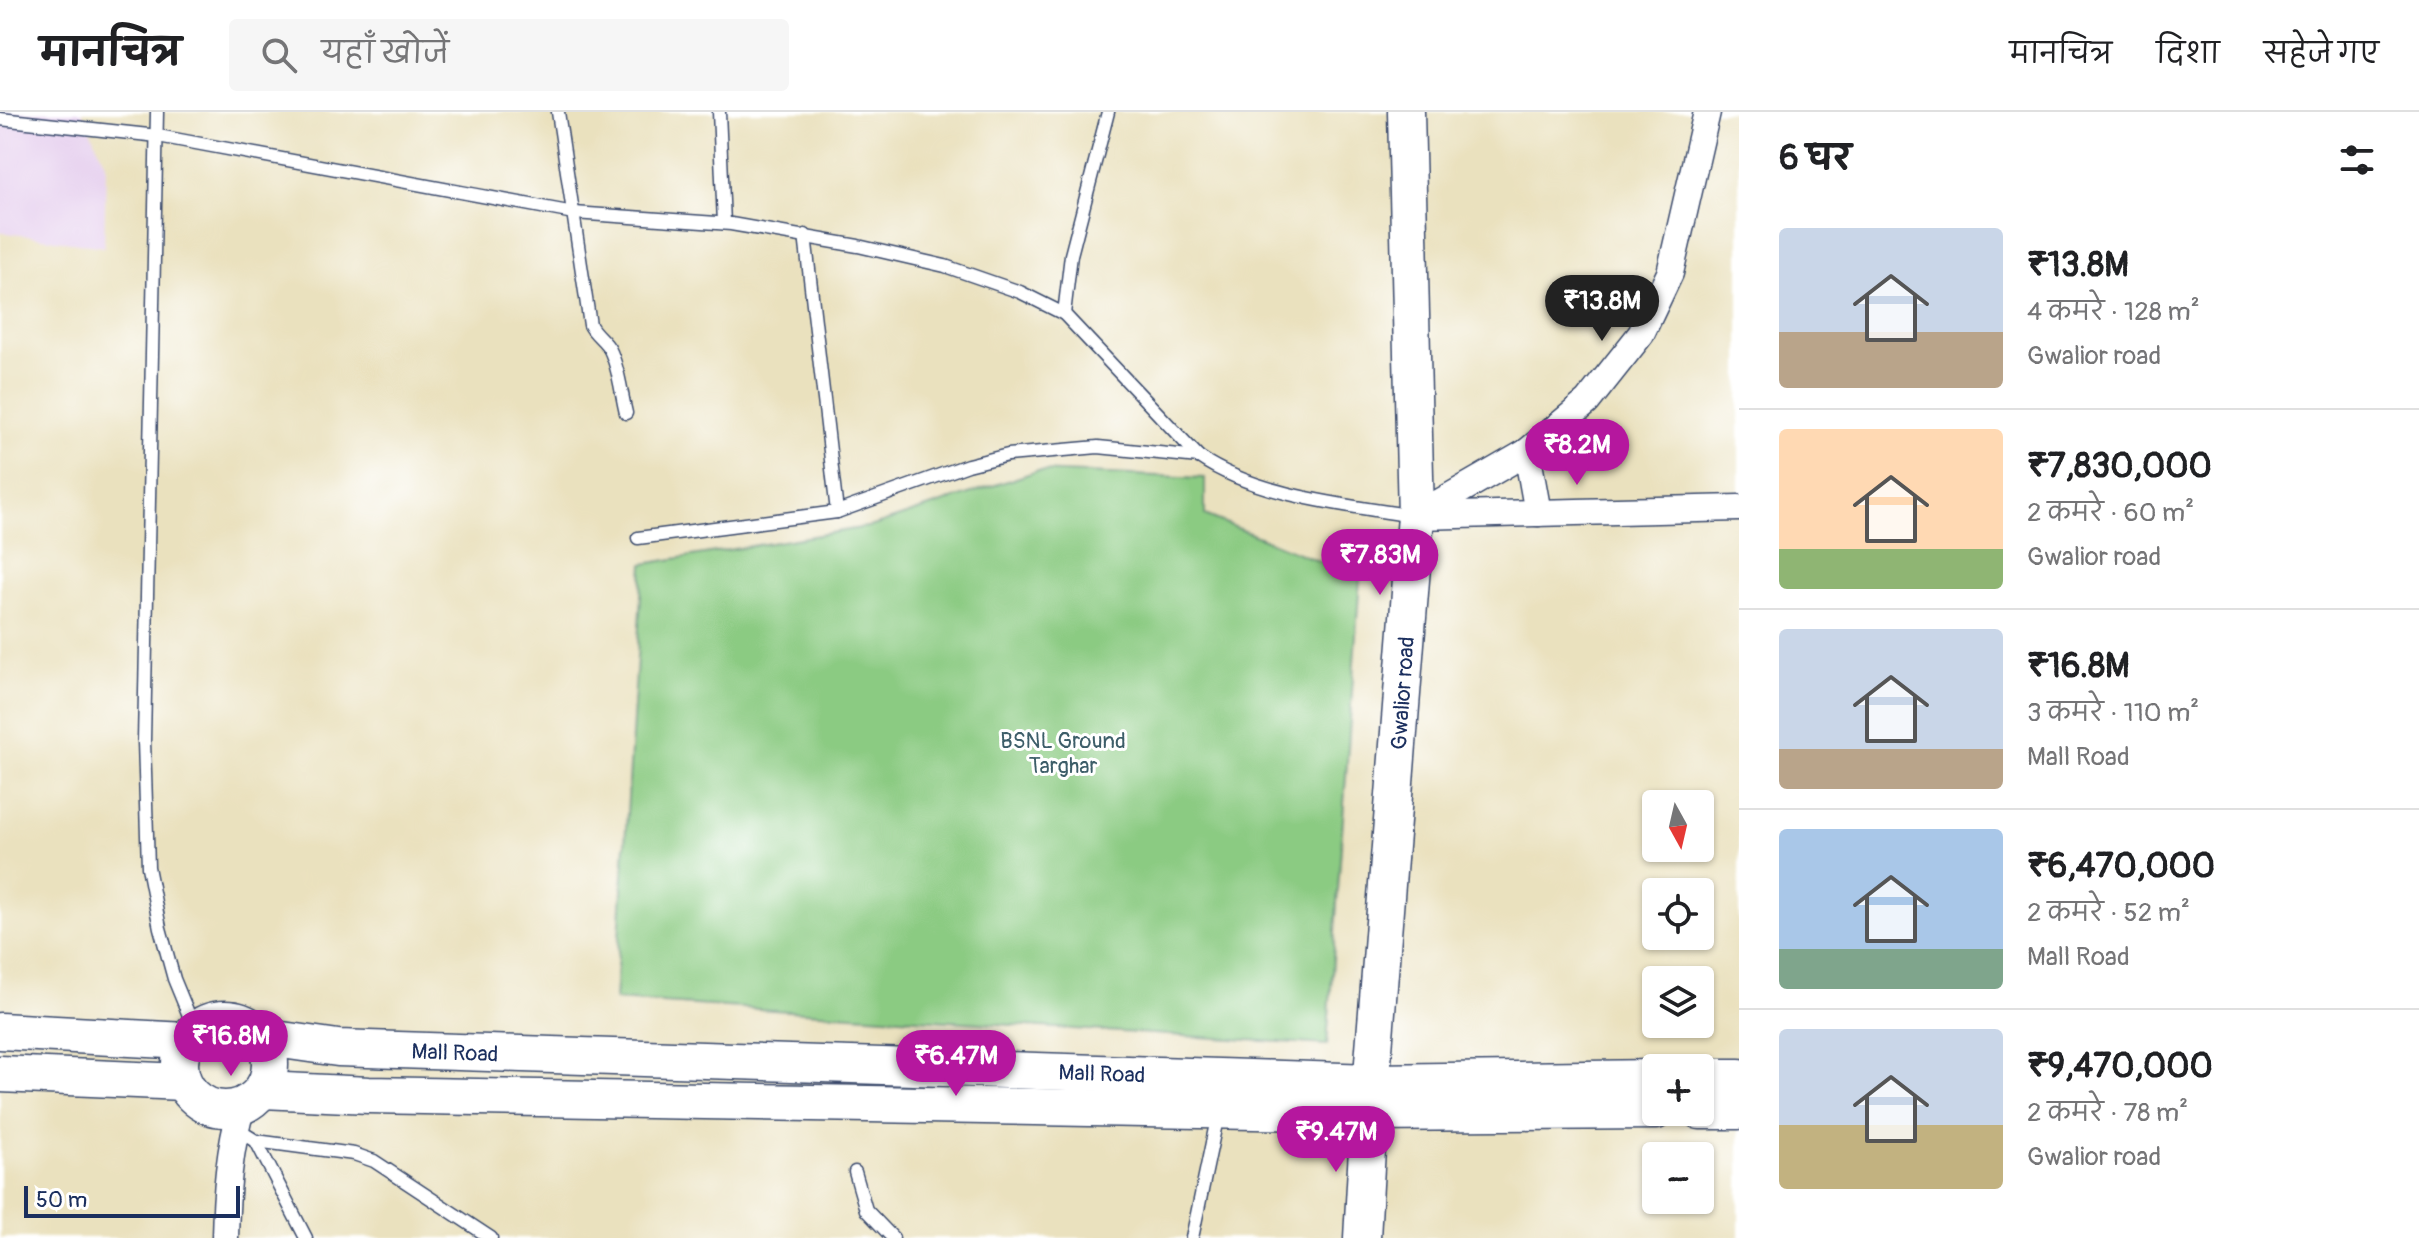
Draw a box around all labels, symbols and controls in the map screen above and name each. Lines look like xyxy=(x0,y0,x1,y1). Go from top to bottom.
search box xyxy=(229,19,789,91)
text: मानचित्र xyxy=(40,29,181,77)
icon: search xyxy=(257,33,301,77)
text: यहाँ खोजें xyxy=(321,35,449,72)
text: मानचित्र xyxy=(2010,37,2112,72)
text: दिशा xyxy=(2156,37,2220,72)
text: सहेजे गए xyxy=(2264,37,2379,72)
text: 6 घर xyxy=(1779,137,1851,180)
icon: filters xyxy=(2335,138,2379,182)
text: ₹13.8M xyxy=(2027,244,2129,287)
icon: home xyxy=(1843,260,1939,356)
pin: ₹13.8M xyxy=(1537,275,1667,343)
text: ₹13.8M xyxy=(1563,285,1641,317)
text: 4 कमरे · 128 m² xyxy=(2027,296,2200,328)
text: Gwalior road xyxy=(2027,340,2161,372)
pin: ₹8.2M xyxy=(1521,419,1633,487)
text: ₹8.2M xyxy=(1543,429,1611,461)
text: ₹7,830,000 xyxy=(2027,445,2212,488)
icon: home xyxy=(1843,461,1939,557)
text: 2 कमरे · 60 m² xyxy=(2027,497,2194,529)
pin: ₹7.83M xyxy=(1315,529,1445,597)
text: ₹7.83M xyxy=(1339,539,1421,571)
text: Gwalior road xyxy=(2027,541,2161,573)
street label: Gwalior road xyxy=(1385,635,1421,751)
text: ₹16.8M xyxy=(2027,645,2130,688)
icon: home xyxy=(1843,661,1939,757)
text: 3 कमरे · 110 m² xyxy=(2027,697,2199,729)
park label: BSNL Ground Targhar xyxy=(1000,727,1126,780)
text: Mall Road xyxy=(2027,741,2130,773)
north arrow xyxy=(1642,790,1714,862)
map controls xyxy=(1642,790,1714,1214)
text: ₹6,470,000 xyxy=(2027,845,2215,888)
icon: home xyxy=(1843,861,1939,957)
button: locate xyxy=(1642,878,1714,950)
text: 2 कमरे · 52 m² xyxy=(2027,897,2190,929)
text: Mall Road xyxy=(2027,941,2130,973)
button: layers xyxy=(1642,966,1714,1038)
pin: ₹16.8M xyxy=(166,1010,296,1078)
text: ₹16.8M xyxy=(192,1020,270,1052)
pin: ₹6.47M xyxy=(891,1030,1021,1098)
street label: Mall Road xyxy=(411,1037,499,1069)
text: ₹6.47M xyxy=(914,1040,998,1072)
text: ₹9,470,000 xyxy=(2027,1045,2213,1088)
button: + xyxy=(1642,1054,1714,1126)
street label: Mall Road xyxy=(1058,1058,1146,1090)
icon: home xyxy=(1843,1061,1939,1157)
text: 2 कमरे · 78 m² xyxy=(2027,1097,2188,1129)
pin: ₹9.47M xyxy=(1271,1106,1401,1174)
text: ₹9.47M xyxy=(1295,1116,1377,1148)
text: Gwalior road xyxy=(2027,1141,2161,1173)
button: − xyxy=(1642,1142,1714,1214)
scale bar xyxy=(24,1182,240,1218)
text: 50 m xyxy=(36,1186,87,1214)

